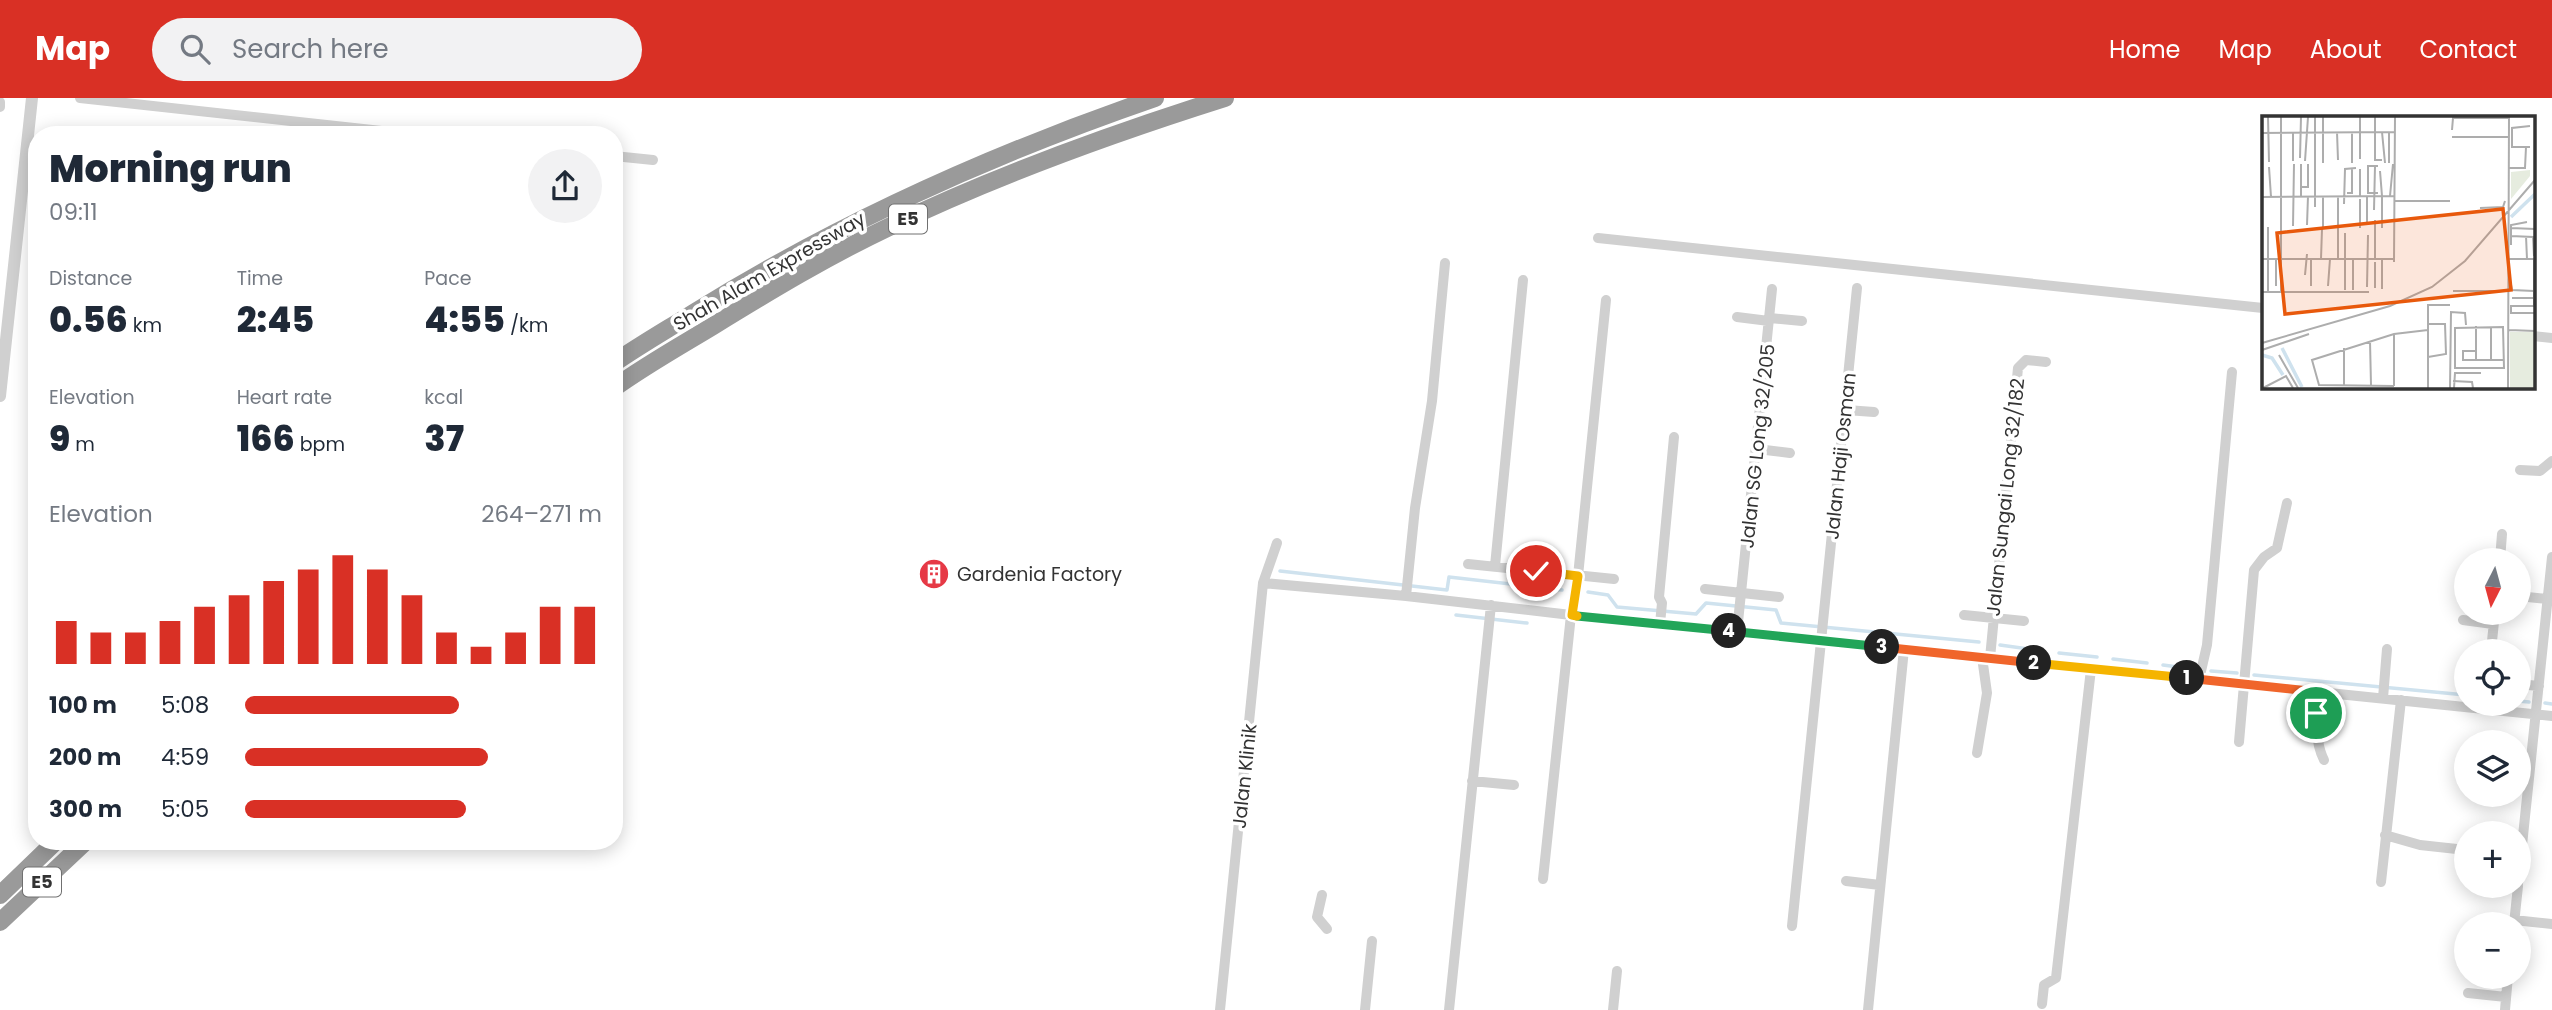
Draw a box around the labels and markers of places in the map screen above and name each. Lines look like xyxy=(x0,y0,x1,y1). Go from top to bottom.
pin xyxy=(1506,541,1566,601)
building icon: Gardenia Factory xyxy=(917,557,951,591)
place label: Gardenia Factory xyxy=(957,561,1122,588)
pin: 4 xyxy=(1712,614,1746,648)
pin: 3 xyxy=(1864,630,1899,664)
pin: 2 xyxy=(2016,646,2052,680)
pin: 1 xyxy=(2170,660,2204,696)
pin xyxy=(2286,683,2346,743)

